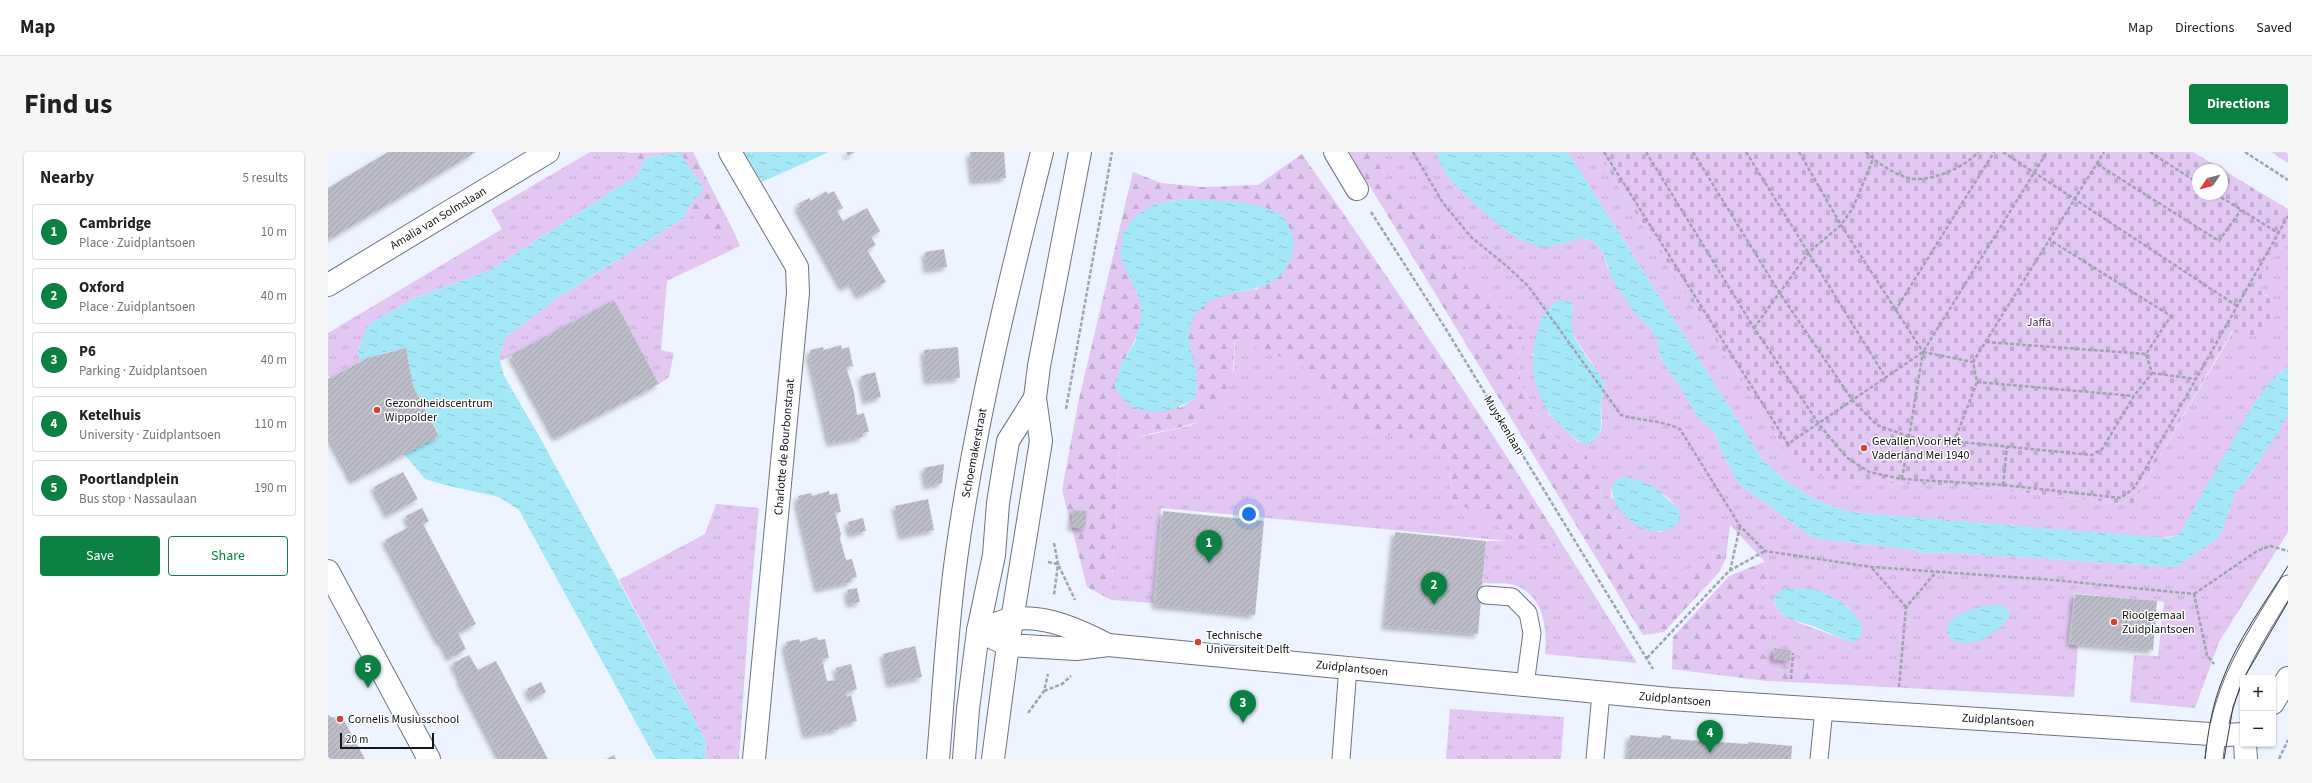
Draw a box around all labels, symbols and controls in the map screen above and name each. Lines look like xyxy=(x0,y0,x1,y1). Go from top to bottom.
text: Map xyxy=(20,14,55,41)
text: Map xyxy=(2128,18,2153,38)
text: Directions xyxy=(2175,18,2234,38)
text: Saved xyxy=(2256,18,2292,38)
text: Find us xyxy=(24,84,112,124)
button: Directions xyxy=(2189,84,2288,124)
north arrow xyxy=(2192,164,2228,200)
text: Nearby xyxy=(40,166,94,190)
text: 5 results xyxy=(243,169,288,187)
street label: Amalia van Solmslaan xyxy=(387,183,490,254)
text: Cambridge xyxy=(79,213,151,234)
text: 1 xyxy=(51,223,57,241)
text: 10 m xyxy=(261,223,287,241)
text: Place · Zuidplantsoen xyxy=(79,234,195,252)
text: Oxford xyxy=(79,277,124,298)
text: 2 xyxy=(51,287,57,305)
text: 40 m xyxy=(261,287,287,305)
text: Place · Zuidplantsoen xyxy=(79,298,195,316)
park label: Jaffa xyxy=(2027,314,2051,331)
text: P6 xyxy=(79,341,96,362)
text: 3 xyxy=(51,351,57,369)
text: 40 m xyxy=(261,351,287,369)
text: Parking · Zuidplantsoen xyxy=(79,362,207,380)
street label: Charlotte de Bourbonstraat xyxy=(770,378,799,516)
street label: Muyskenlaan xyxy=(1479,393,1528,458)
place label: Gezondheidscentrum Wippolder xyxy=(385,395,493,426)
text: Ketelhuis xyxy=(79,405,141,426)
marker: Gezondheidscentrum Wippolder xyxy=(372,405,382,415)
street label: Schoemakerstraat xyxy=(957,407,992,500)
text: 4 xyxy=(51,415,57,433)
text: 110 m xyxy=(254,415,287,433)
text: University · Zuidplantsoen xyxy=(79,426,221,444)
place label: Gevallen Voor Het Vaderland Mei 1940 xyxy=(1872,433,1969,464)
marker: Gevallen Voor Het Vaderland Mei 1940 xyxy=(1859,443,1869,453)
text: Poortlandplein xyxy=(79,469,179,490)
text: 5 xyxy=(51,479,57,497)
text: 190 m xyxy=(254,479,287,497)
text: Bus stop · Nassaulaan xyxy=(79,490,197,508)
your location xyxy=(1239,504,1259,524)
pin: 1 xyxy=(1196,530,1222,563)
button: Save xyxy=(40,536,160,576)
button: Share xyxy=(168,536,288,576)
pin: 2 xyxy=(1421,572,1447,605)
place label: Rioolgemaal Zuidplantsoen xyxy=(2122,607,2195,638)
marker: Rioolgemaal Zuidplantsoen xyxy=(2109,617,2119,627)
place label: Technische Universiteit Delft xyxy=(1206,627,1290,658)
marker: Technische Universiteit Delft xyxy=(1193,637,1203,647)
pin: 5 xyxy=(355,655,381,688)
street label: Zuidplantsoen xyxy=(1315,656,1389,681)
map controls xyxy=(2240,675,2276,747)
button: + xyxy=(2240,675,2276,711)
street label: Zuidplantsoen xyxy=(1638,688,1712,711)
pin: 3 xyxy=(1230,690,1256,723)
street label: Zuidplantsoen xyxy=(1961,709,2035,732)
place label: Cornelis Musiusschool xyxy=(348,711,459,728)
button: − xyxy=(2240,711,2276,747)
marker: Cornelis Musiusschool xyxy=(335,714,345,724)
pin: 4 xyxy=(1697,720,1723,753)
scale bar xyxy=(340,731,434,750)
text: 20 m xyxy=(346,732,368,747)

